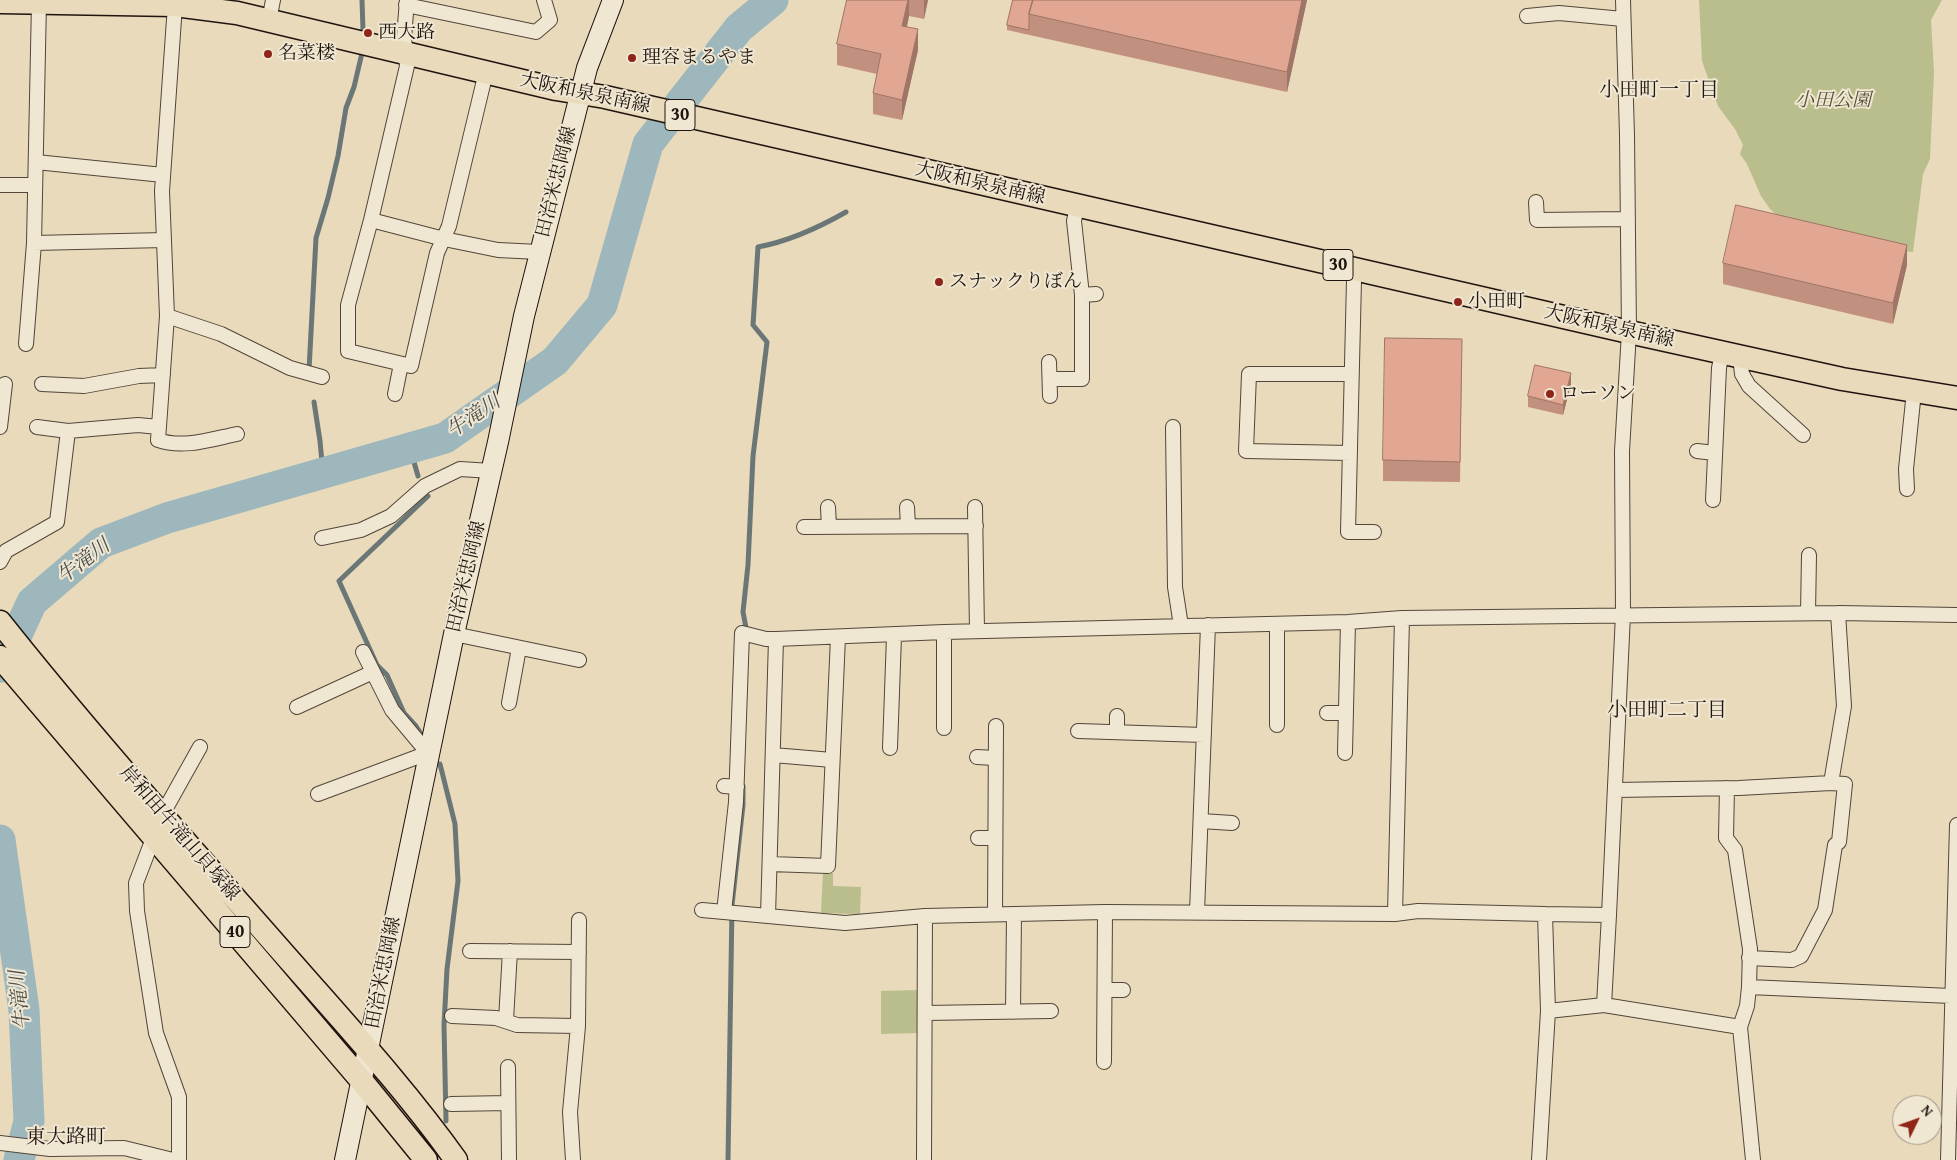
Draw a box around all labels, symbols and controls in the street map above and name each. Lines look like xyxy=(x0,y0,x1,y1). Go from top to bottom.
place label: 西大路 xyxy=(378,22,435,44)
marker: 西大路 xyxy=(362,27,374,39)
place label: 名菜楼 xyxy=(278,43,335,65)
place label: 理容まるやま xyxy=(642,47,756,69)
marker: 名菜楼 xyxy=(262,48,274,60)
marker: 理容まるやま xyxy=(626,52,638,64)
street label: 大阪和泉泉南線 xyxy=(518,69,652,119)
district label: 小田町一丁目 xyxy=(1599,79,1719,103)
park label: 小田公園 xyxy=(1795,90,1871,112)
road number: 30 xyxy=(665,100,695,130)
street label: 田治米忠岡線 xyxy=(532,124,582,240)
street label: 大阪和泉泉南線 xyxy=(913,158,1047,210)
road number: 30 xyxy=(1323,250,1353,280)
place label: スナックりぼん xyxy=(949,271,1082,293)
marker: スナックりぼん xyxy=(933,276,945,288)
place label: 小田町 xyxy=(1468,291,1525,313)
marker: 小田町 xyxy=(1452,296,1464,308)
street label: 大阪和泉泉南線 xyxy=(1542,301,1676,353)
place label: ローソン xyxy=(1560,383,1636,405)
marker: ローソン xyxy=(1544,388,1556,400)
water label: 牛滝川 xyxy=(442,390,506,444)
street label: 田治米忠岡線 xyxy=(443,519,491,635)
water label: 牛滝川 xyxy=(53,534,115,590)
district label: 小田町二丁目 xyxy=(1607,699,1727,723)
street label: 岸和田牛滝山貝塚線 xyxy=(114,762,244,906)
street label: 田治米忠岡線 xyxy=(362,915,406,1031)
road number: 40 xyxy=(220,916,250,948)
water label: 牛滝川 xyxy=(6,969,36,1031)
north arrow xyxy=(1892,1095,1942,1145)
text: N xyxy=(1917,1100,1938,1121)
district label: 東大路町 xyxy=(26,1126,106,1150)

